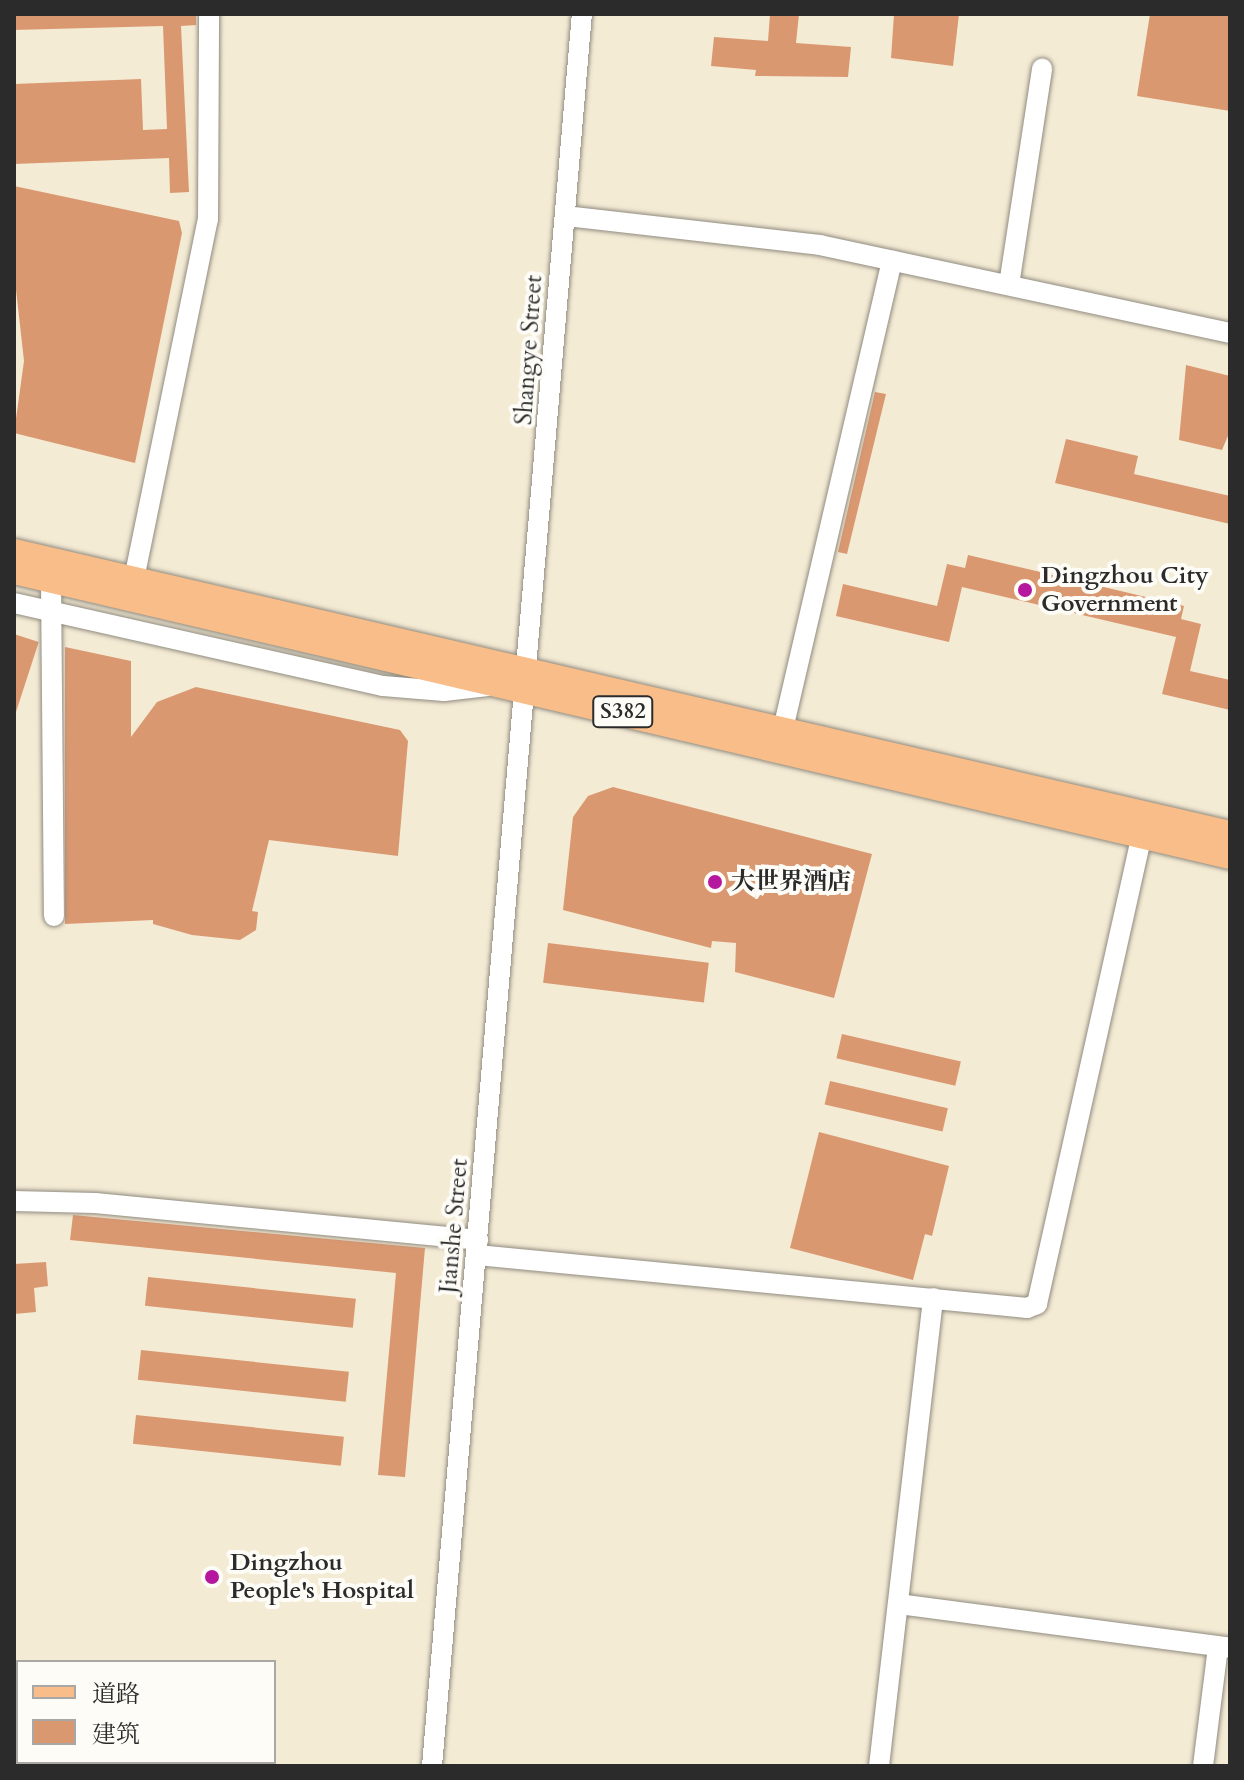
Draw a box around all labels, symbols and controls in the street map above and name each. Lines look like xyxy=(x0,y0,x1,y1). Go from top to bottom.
street label: Shangye Street xyxy=(509,274,549,426)
place label: Dingzhou City Government xyxy=(1041,562,1209,618)
marker: Dingzhou City Government xyxy=(1016,581,1034,599)
road number: S382 xyxy=(591,694,655,730)
place label: 大世界酒店 xyxy=(731,868,851,896)
marker: 大世界酒店 xyxy=(706,873,724,891)
street label: Jianshe Street xyxy=(434,1157,474,1295)
place label: Dingzhou People's Hospital xyxy=(230,1549,414,1605)
marker: Dingzhou People's Hospital xyxy=(201,1566,223,1588)
legend xyxy=(16,1660,276,1764)
text: 道路 xyxy=(92,1678,140,1711)
text: 建筑 xyxy=(92,1718,140,1751)

